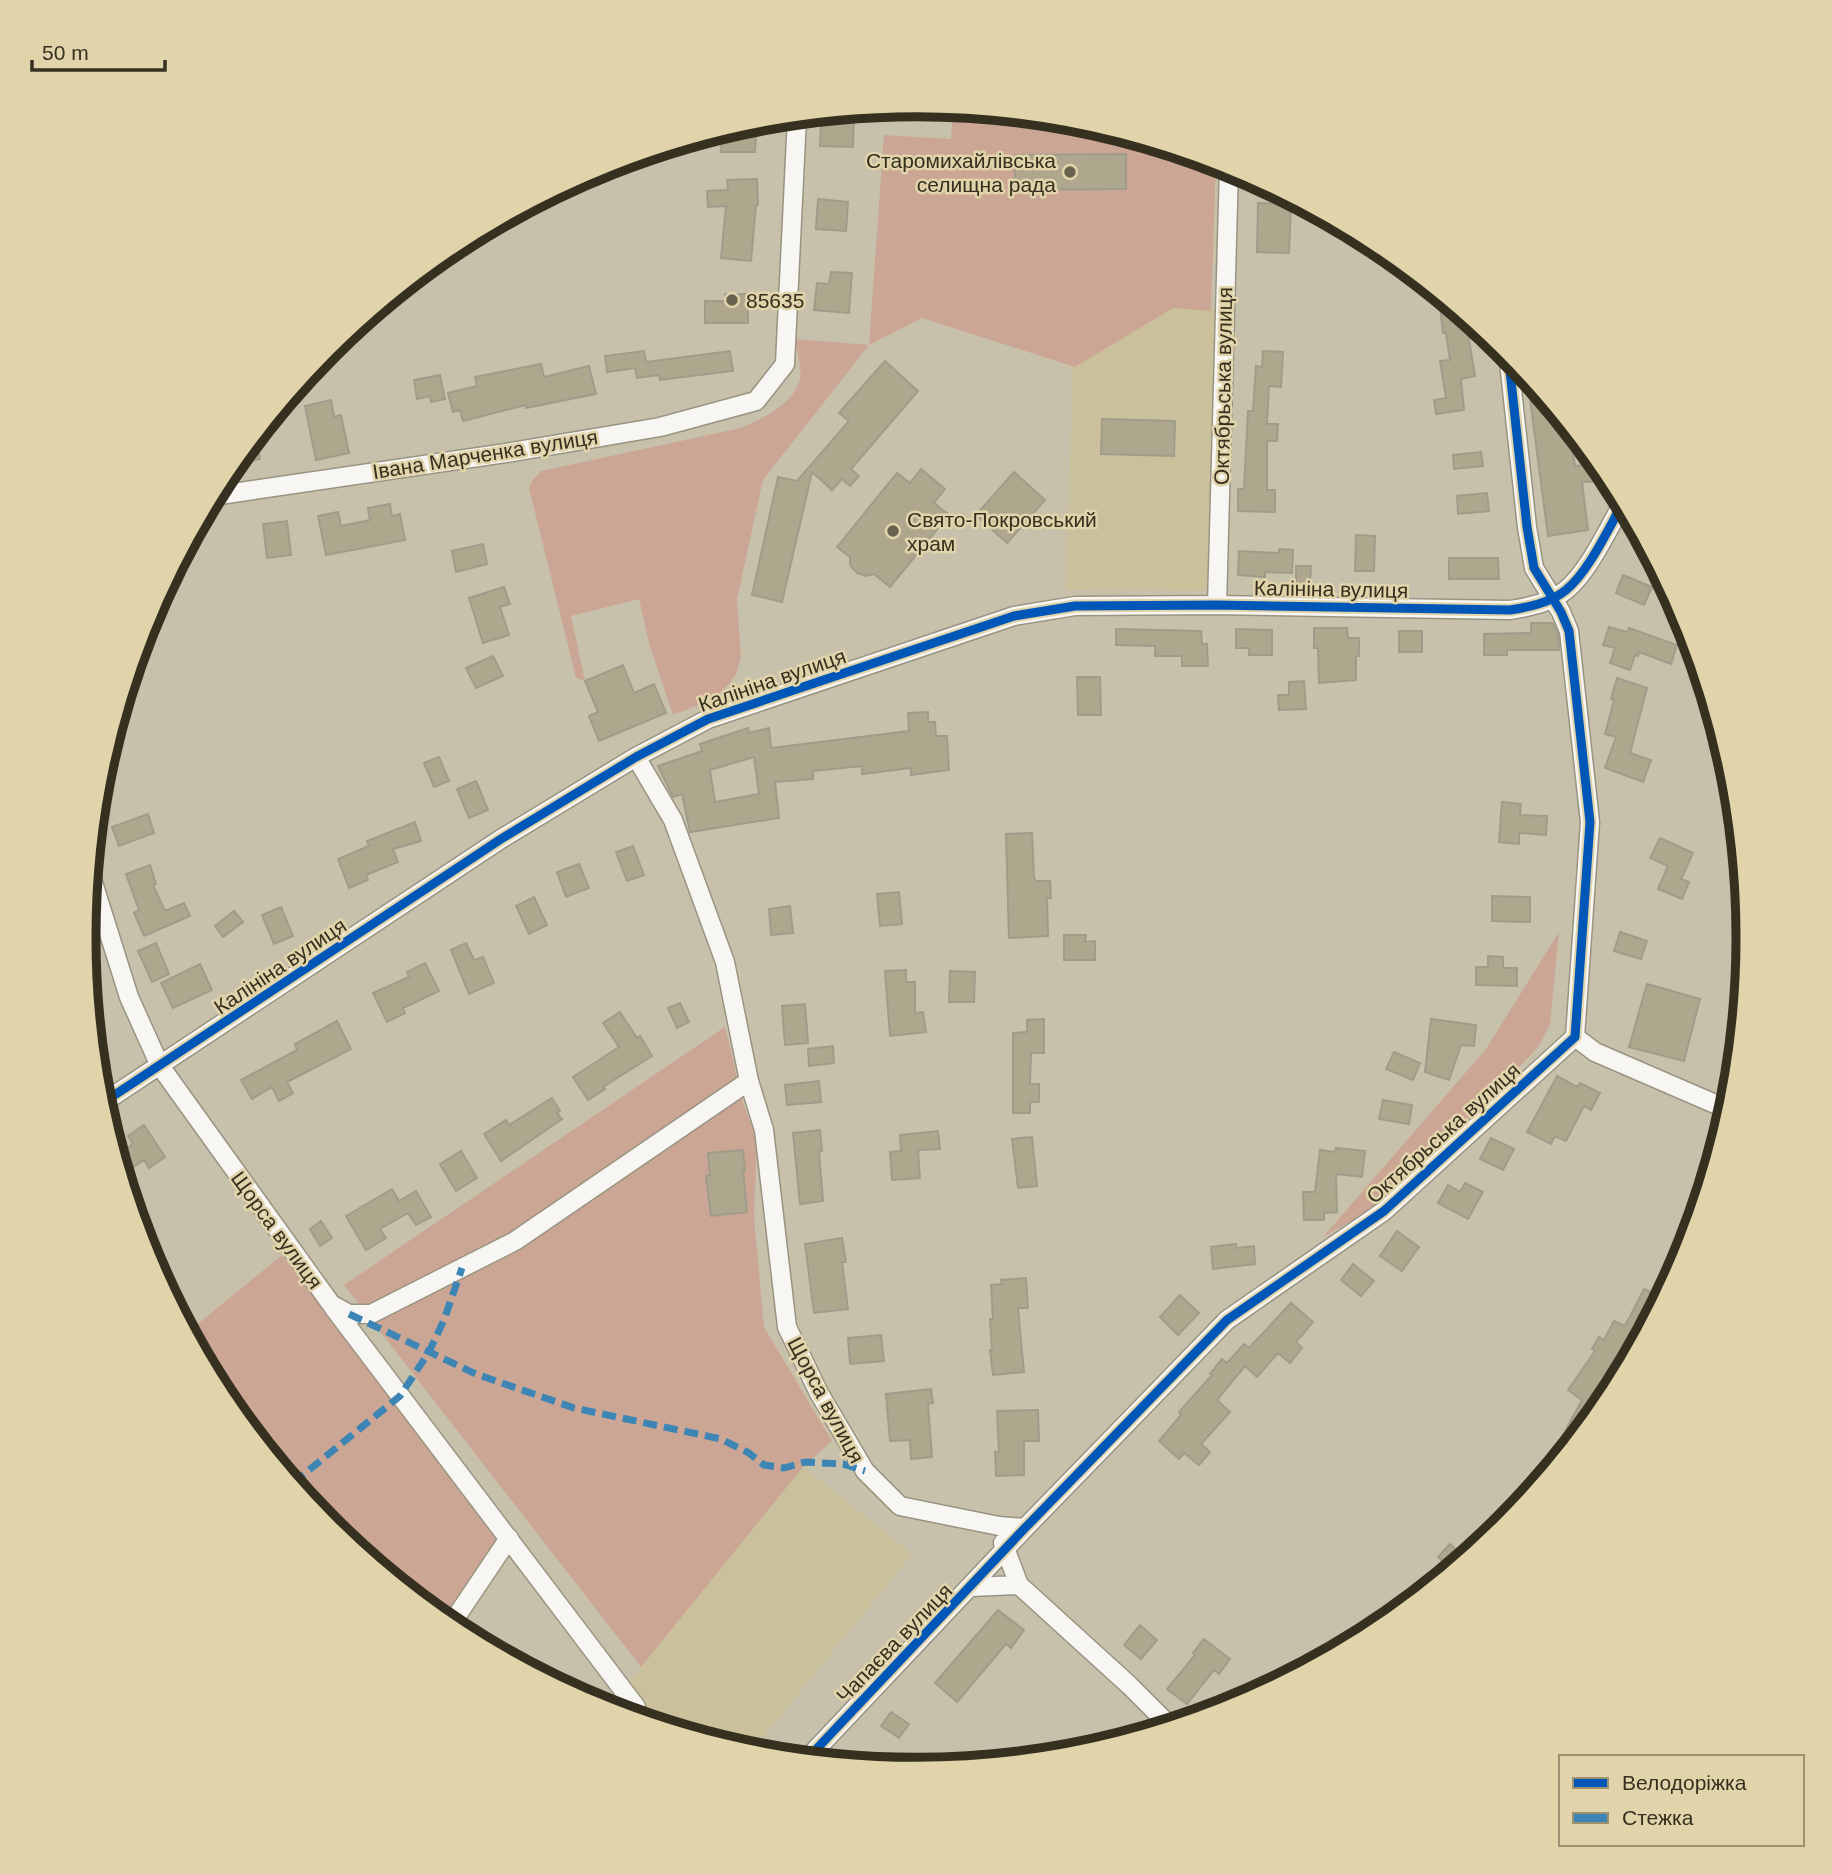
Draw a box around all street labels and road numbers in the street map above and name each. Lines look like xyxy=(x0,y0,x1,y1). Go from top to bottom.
street label: Октябрьська вулиця xyxy=(1210,287,1236,485)
street label: Івана Марченка вулиця xyxy=(371,425,599,483)
street label: Калініна вулиця xyxy=(1254,576,1408,602)
street label: Калініна вулиця xyxy=(695,644,849,716)
street label: Калініна вулиця xyxy=(210,913,350,1019)
street label: Октябрьська вулиця xyxy=(1362,1058,1524,1208)
street label: Щорса вулиця xyxy=(227,1167,327,1293)
street label: Щорса вулиця xyxy=(783,1333,869,1467)
street label: Чапаєва вулиця xyxy=(832,1579,956,1707)

